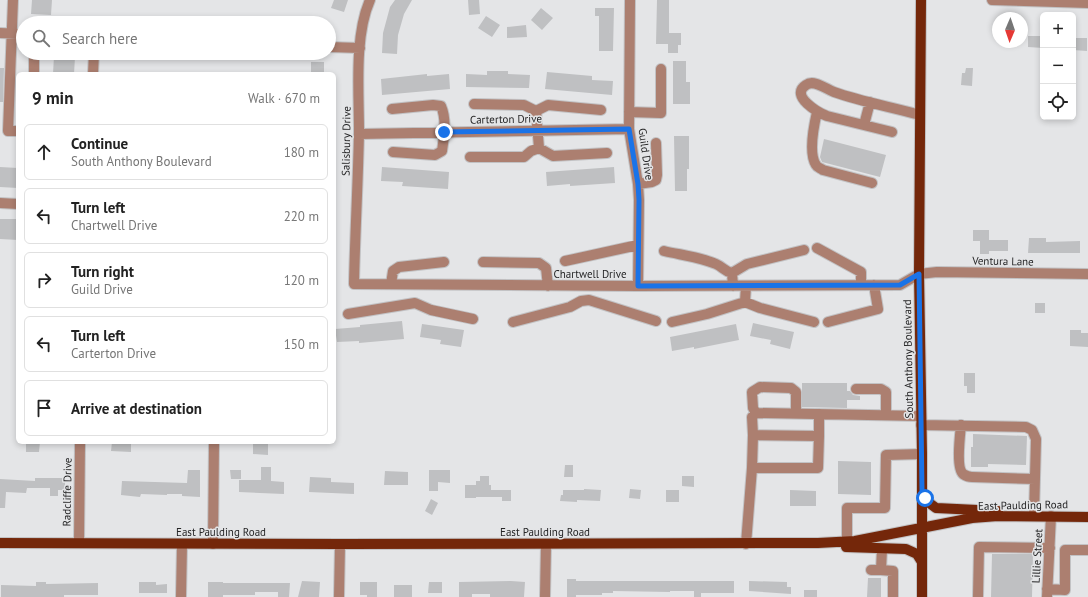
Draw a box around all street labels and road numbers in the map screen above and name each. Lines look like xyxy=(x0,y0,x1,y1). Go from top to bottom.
street label: Salisbury Drive xyxy=(338,105,354,176)
street label: Carterton Drive xyxy=(470,111,543,127)
street label: Guild Drive xyxy=(635,127,657,181)
street label: Ventura Lane xyxy=(971,253,1034,269)
street label: Chartwell Drive xyxy=(553,267,627,281)
street label: South Anthony Boulevard xyxy=(900,299,916,419)
street label: Radcliffe Drive xyxy=(59,457,75,527)
street label: East Paulding Road xyxy=(978,497,1068,513)
street label: East Paulding Road xyxy=(176,525,266,539)
street label: East Paulding Road xyxy=(500,525,590,539)
street label: Lillie Street xyxy=(1029,528,1045,584)

